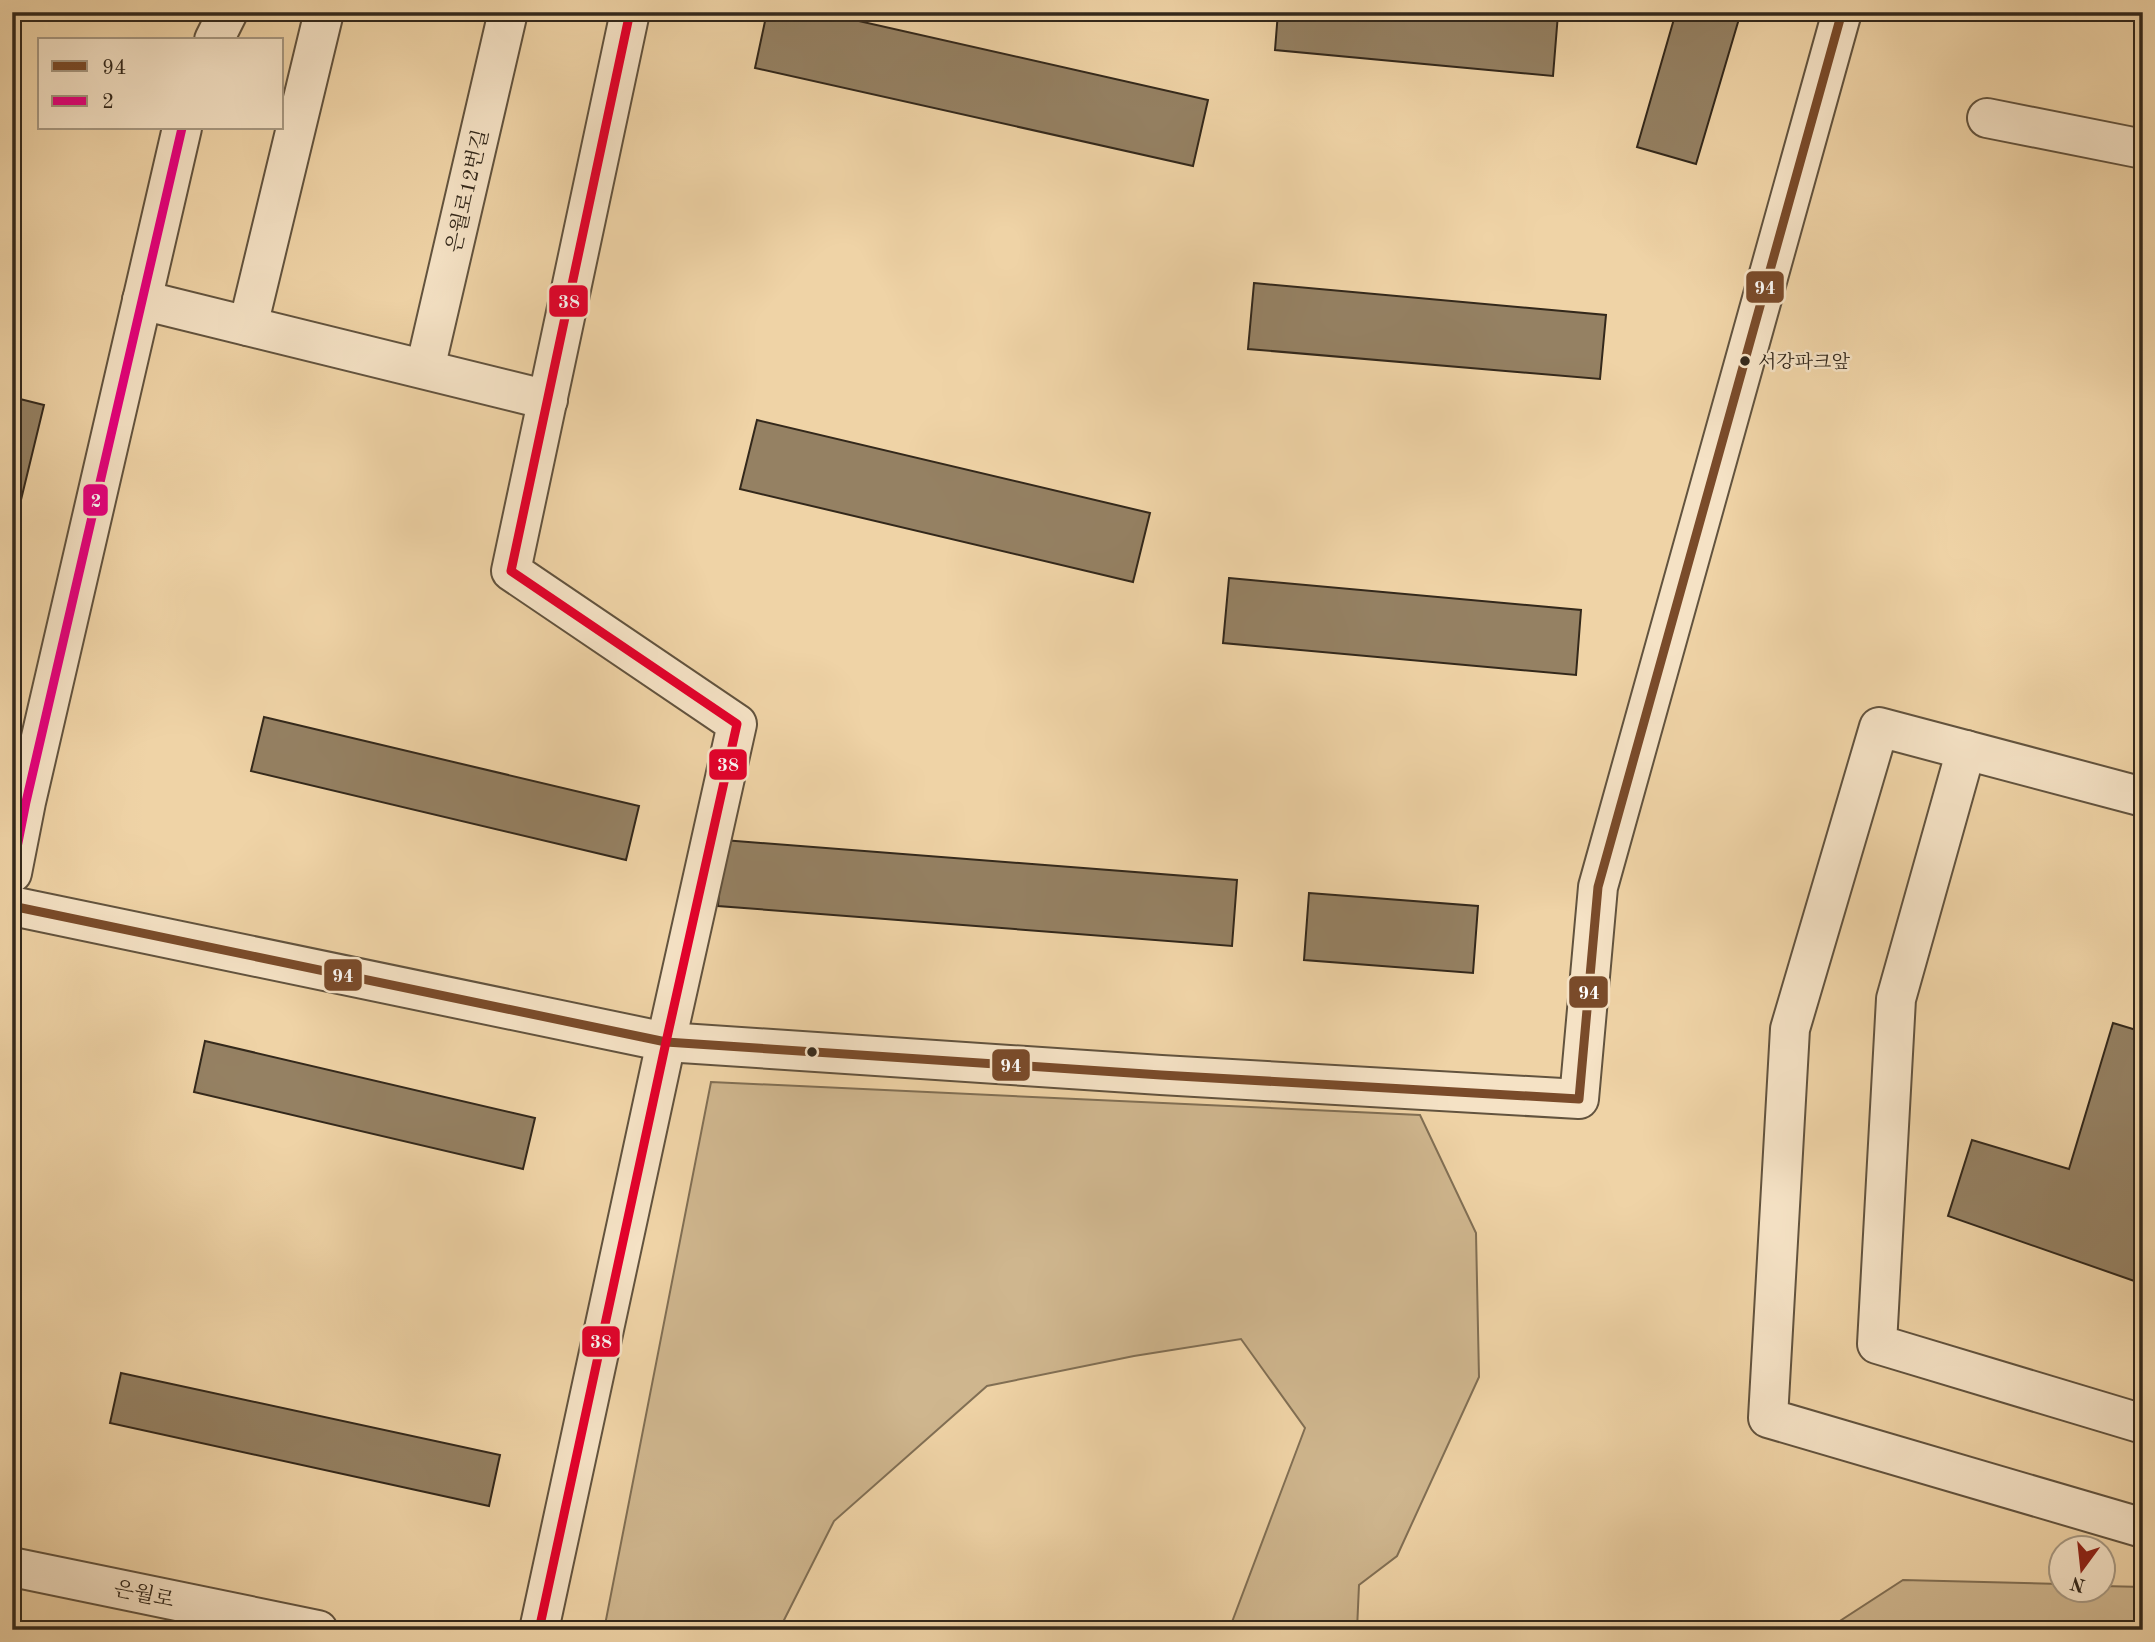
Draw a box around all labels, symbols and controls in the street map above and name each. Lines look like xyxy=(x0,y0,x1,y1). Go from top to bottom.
legend xyxy=(38,38,284,130)
text: 94 xyxy=(102,58,126,79)
text: 2 xyxy=(102,92,114,113)
street label: 은월로12번길 xyxy=(442,127,493,255)
line badge: 94 xyxy=(1745,270,1785,304)
text: 94 xyxy=(1754,280,1776,299)
line badge: 38 xyxy=(548,284,589,318)
text: 38 xyxy=(558,294,580,313)
place label: 서강파크앞 xyxy=(1758,352,1850,373)
marker: 서강파크앞 xyxy=(1738,354,1752,368)
line badge: 2 xyxy=(82,483,109,517)
text: 2 xyxy=(90,493,102,512)
line badge: 38 xyxy=(708,748,748,781)
text: 38 xyxy=(717,757,739,776)
line badge: 94 xyxy=(323,958,363,992)
text: 94 xyxy=(332,968,354,987)
line badge: 94 xyxy=(1568,975,1609,1009)
text: 94 xyxy=(1578,985,1600,1004)
unlabelled marker xyxy=(805,1045,819,1059)
line badge: 94 xyxy=(991,1048,1031,1082)
text: 94 xyxy=(1000,1058,1022,1077)
line badge: 38 xyxy=(581,1325,621,1358)
text: 38 xyxy=(590,1334,612,1353)
north arrow xyxy=(2046,1534,2116,1604)
text: N xyxy=(2068,1572,2088,1594)
street label: 은월로 xyxy=(112,1577,176,1612)

